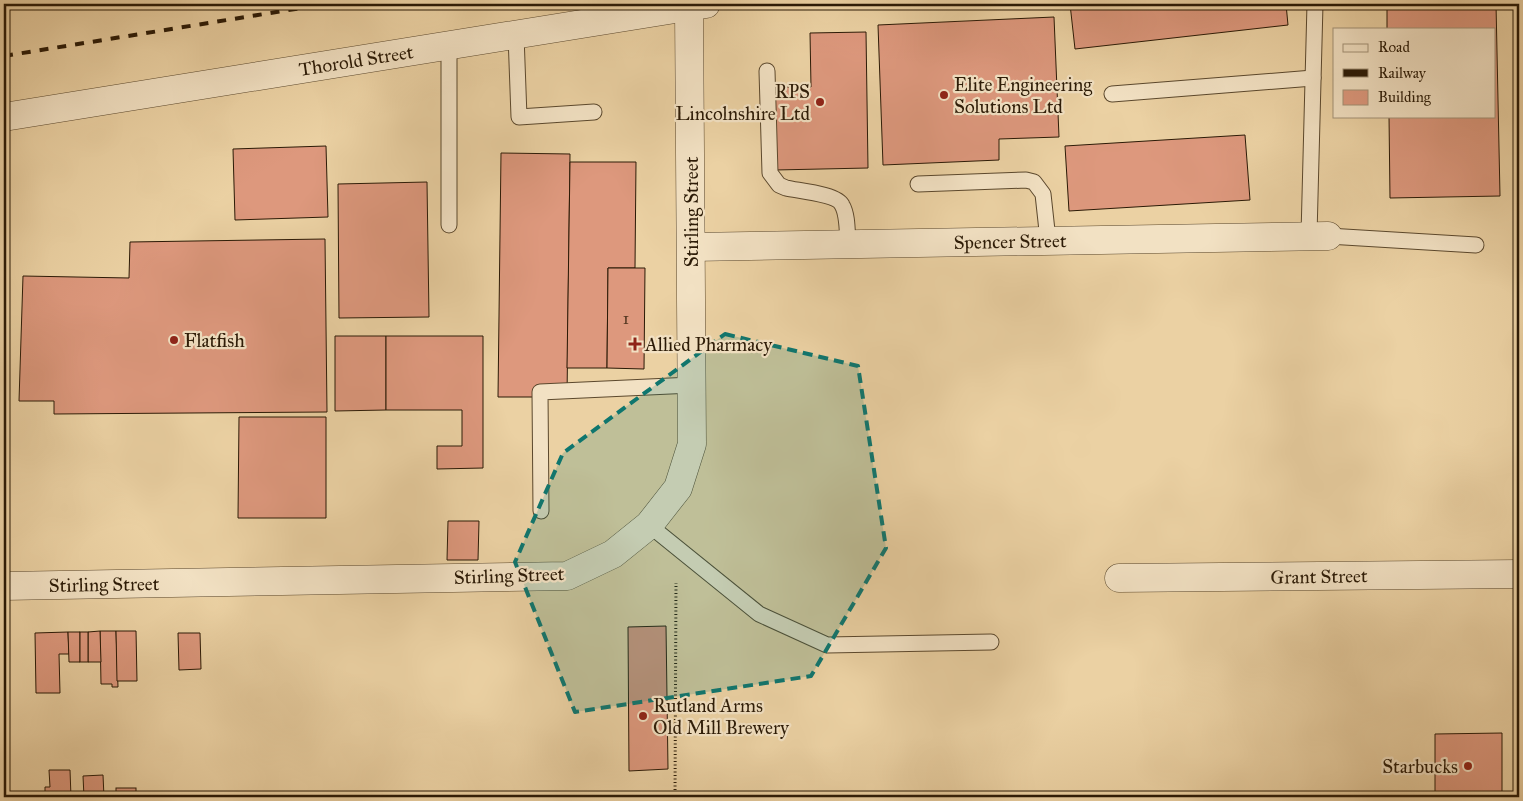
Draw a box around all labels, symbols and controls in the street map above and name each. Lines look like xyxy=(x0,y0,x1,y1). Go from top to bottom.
legend xyxy=(1333,28,1496,118)
text: Road xyxy=(1378,38,1410,56)
street label: Thorold Street xyxy=(297,40,415,81)
text: Railway xyxy=(1378,64,1427,82)
place label: Elite Engineering Solutions Ltd xyxy=(954,73,1092,118)
place label: RPS Lincolnshire Ltd xyxy=(675,80,810,125)
text: Building xyxy=(1378,88,1432,106)
marker: Elite Engineering Solutions Ltd xyxy=(938,89,950,101)
marker: RPS Lincolnshire Ltd xyxy=(814,96,826,108)
street label: Stirling Street xyxy=(680,156,704,267)
street label: Spencer Street xyxy=(953,229,1067,254)
house number: 1 xyxy=(623,309,629,328)
place label: Flatfish xyxy=(184,329,245,352)
place label: Allied Pharmacy xyxy=(644,333,773,356)
marker: Flatfish xyxy=(168,334,180,346)
marker: Allied Pharmacy xyxy=(629,338,641,350)
street label: Stirling Street xyxy=(453,562,565,590)
street label: Grant Street xyxy=(1270,564,1368,589)
street label: Stirling Street xyxy=(48,572,160,598)
place label: Rutland Arms Old Mill Brewery xyxy=(653,694,790,739)
marker: Rutland Arms Old Mill Brewery xyxy=(637,710,649,722)
place label: Starbucks xyxy=(1382,755,1458,778)
marker: Starbucks xyxy=(1462,760,1474,772)

